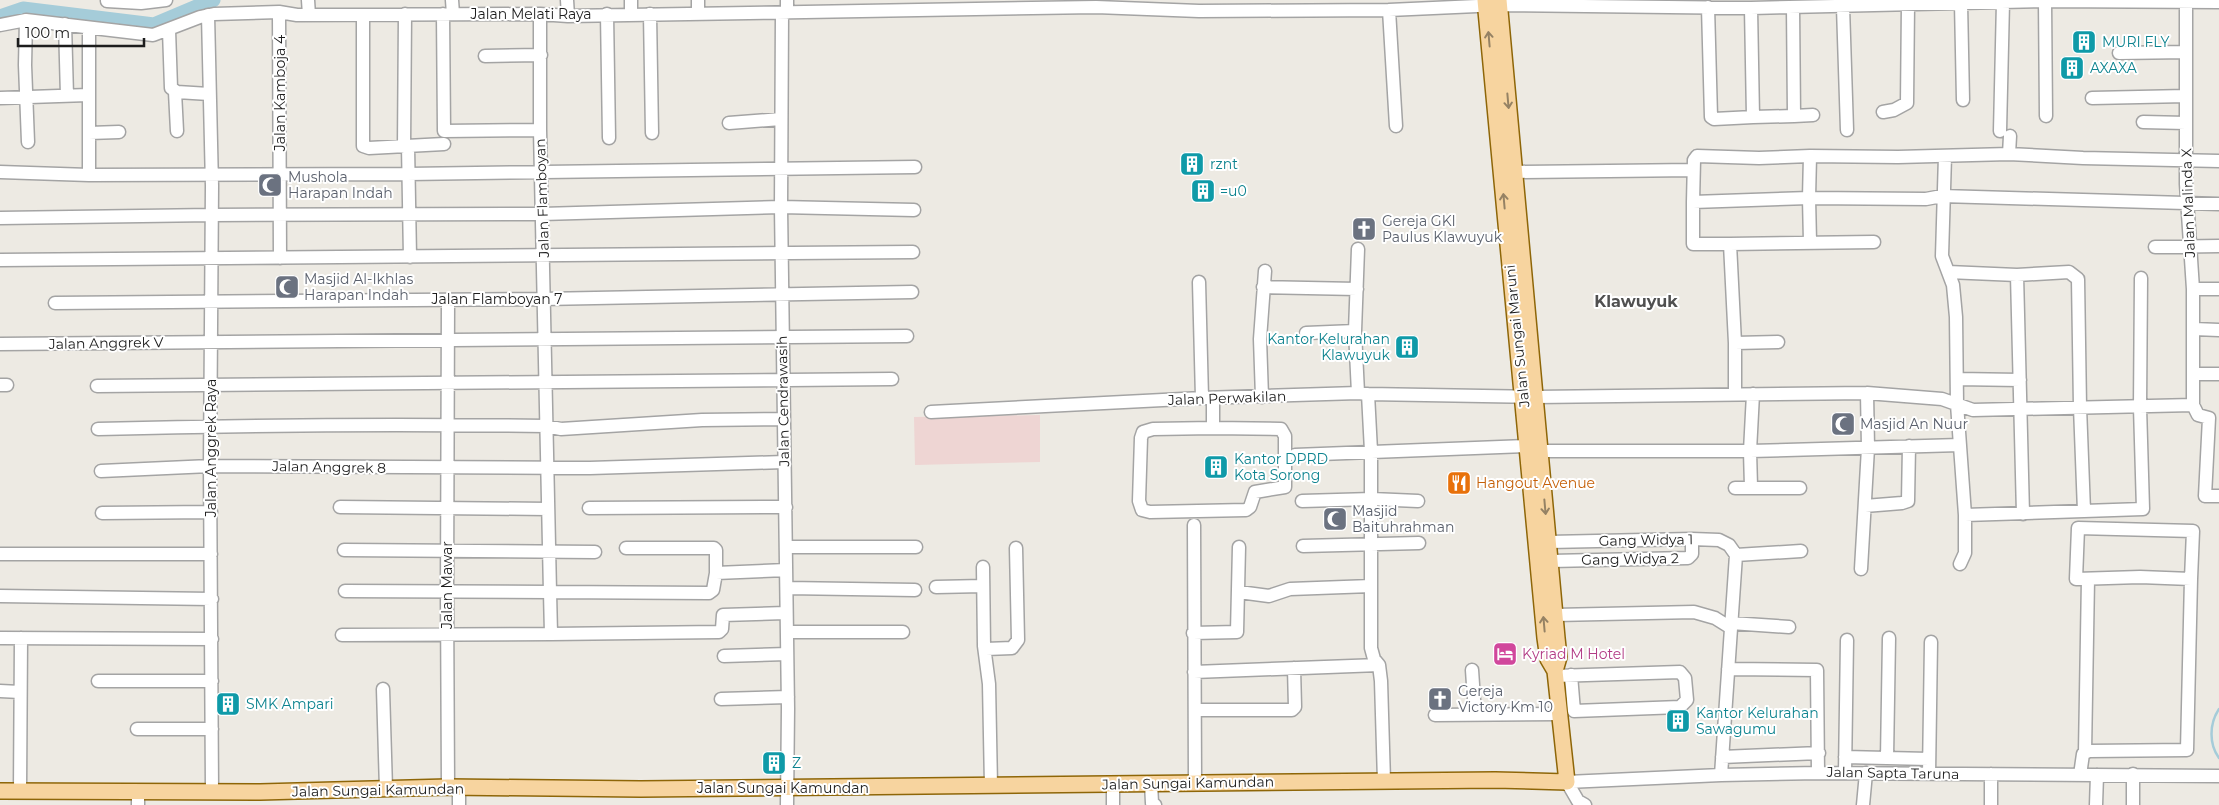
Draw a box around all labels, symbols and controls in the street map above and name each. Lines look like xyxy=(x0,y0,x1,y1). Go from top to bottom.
street label: Jalan Melati Raya xyxy=(469,5,592,23)
scale bar xyxy=(18,15,144,47)
text: 100 m xyxy=(25,23,70,42)
building icon: MURI FLY xyxy=(2071,29,2097,55)
one-way arrow xyxy=(1484,32,1494,48)
place label: MURI FLY xyxy=(2102,33,2170,51)
street label: Jalan Kamboja 4 xyxy=(271,34,289,152)
building icon: AXAXA xyxy=(2059,55,2085,81)
place label: AXAXA xyxy=(2090,59,2138,77)
one-way arrow xyxy=(1503,93,1513,109)
street label: Jalan Flamboyan xyxy=(531,138,553,259)
street label: Jalan Malinda X xyxy=(2177,148,2199,259)
building icon: rznt xyxy=(1179,151,1205,177)
place label: rznt xyxy=(1210,155,1238,173)
place label: Mushola Harapan Indah xyxy=(288,168,393,202)
mosque icon: Mushola Harapan Indah xyxy=(257,172,283,198)
building icon: =u0 xyxy=(1190,178,1216,204)
place label: =u0 xyxy=(1220,182,1247,200)
one-way arrow xyxy=(1499,193,1509,209)
place label: Gereja GKI Paulus Klawuyuk xyxy=(1382,212,1503,246)
church icon: Gereja GKI Paulus Klawuyuk xyxy=(1351,216,1377,242)
street label: Jalan Sungai Maruni xyxy=(1501,264,1534,409)
place label: Masjid Al-Ikhlas Harapan Indah xyxy=(304,270,413,304)
mosque icon: Masjid Al-Ikhlas Harapan Indah xyxy=(274,274,300,300)
street label: Jalan Flamboyan 7 xyxy=(430,290,563,308)
district label: Klawuyuk xyxy=(1594,292,1678,311)
place label: Kantor Kelurahan Klawuyuk xyxy=(1267,330,1391,364)
street label: Jalan Anggrek V xyxy=(47,333,164,353)
building icon: Kantor Kelurahan Klawuyuk xyxy=(1394,334,1420,360)
street label: Jalan Cendrawasih xyxy=(773,335,793,468)
street label: Jalan Anggrek Raya xyxy=(202,379,220,518)
street label: Jalan Perwakilan xyxy=(1166,387,1287,409)
mosque icon: Masjid An Nuur xyxy=(1830,411,1856,437)
place label: Masjid An Nuur xyxy=(1860,415,1969,433)
place label: Kantor DPRD Kota Sorong xyxy=(1234,450,1328,484)
building icon: Kantor DPRD Kota Sorong xyxy=(1203,454,1229,480)
street label: Jalan Anggrek 8 xyxy=(271,457,386,477)
restaurant icon: Hangout Avenue xyxy=(1446,470,1472,496)
place label: Hangout Avenue xyxy=(1476,474,1595,492)
one-way arrow xyxy=(1541,498,1550,514)
place label: Masjid Baituhrahman xyxy=(1352,502,1454,536)
mosque icon: Masjid Baituhrahman xyxy=(1322,506,1348,532)
street label: Gang Widya 1 xyxy=(1599,530,1693,550)
street label: Jalan Mawar xyxy=(438,541,456,630)
street label: Gang Widya 2 xyxy=(1581,549,1679,569)
one-way arrow xyxy=(1539,617,1549,633)
hotel icon: Kyriad M Hotel xyxy=(1492,641,1518,667)
place label: Kyriad M Hotel xyxy=(1522,645,1625,663)
place label: Gereja Victory Km 10 xyxy=(1458,682,1553,716)
church icon: Gereja Victory Km 10 xyxy=(1427,686,1453,712)
building icon: SMK Ampari xyxy=(215,691,241,717)
place label: SMK Ampari xyxy=(246,695,333,713)
place label: Kantor Kelurahan Sawagumu xyxy=(1696,704,1819,738)
building icon: Kantor Kelurahan Sawagumu xyxy=(1665,708,1691,734)
building icon: Z xyxy=(761,750,787,776)
place label: Z xyxy=(792,754,801,772)
street label: Jalan Sapta Taruna xyxy=(1825,763,1960,783)
street label: Jalan Sungai Kamundan xyxy=(1101,772,1274,794)
street label: Jalan Sungai Kamundan xyxy=(291,779,464,801)
street label: Jalan Sungai Kamundan xyxy=(696,779,869,797)

